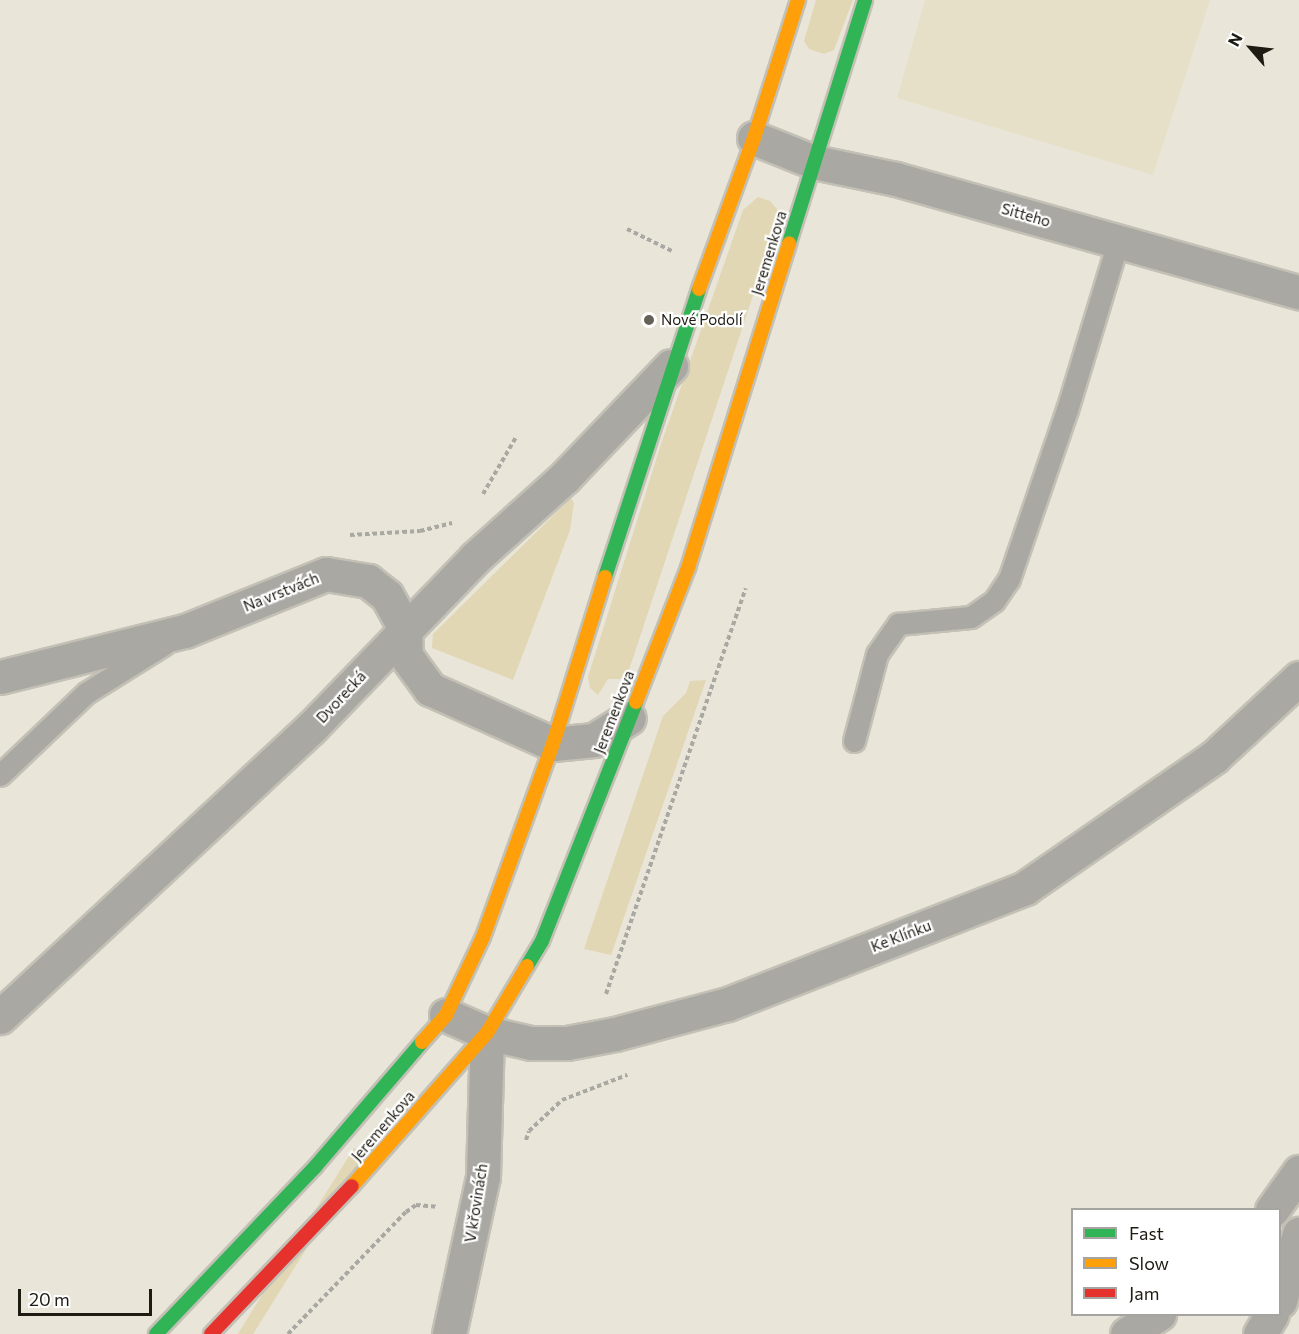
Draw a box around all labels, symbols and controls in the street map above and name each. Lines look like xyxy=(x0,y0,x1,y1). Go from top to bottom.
north arrow xyxy=(1221,18,1281,78)
text: N xyxy=(1223,30,1246,49)
street label: Sitteho xyxy=(999,199,1053,231)
street label: Jeremenkova xyxy=(748,209,790,297)
place label: Nové Podolí xyxy=(661,311,743,329)
marker: Nové Podolí xyxy=(642,313,656,327)
street label: Na vrstvách xyxy=(241,569,321,615)
street label: Dvorecká xyxy=(312,667,370,727)
street label: Jeremenkova xyxy=(590,668,638,756)
street label: Ke Klínku xyxy=(868,916,934,956)
street label: Jeremenkova xyxy=(348,1087,418,1165)
street label: V křovinách xyxy=(461,1162,491,1244)
legend xyxy=(1071,1208,1281,1316)
text: Fast xyxy=(1129,1222,1164,1244)
text: Slow xyxy=(1129,1252,1169,1274)
scale bar xyxy=(21,1277,154,1315)
text: Jam xyxy=(1129,1282,1159,1304)
text: 20 m xyxy=(29,1288,70,1310)

